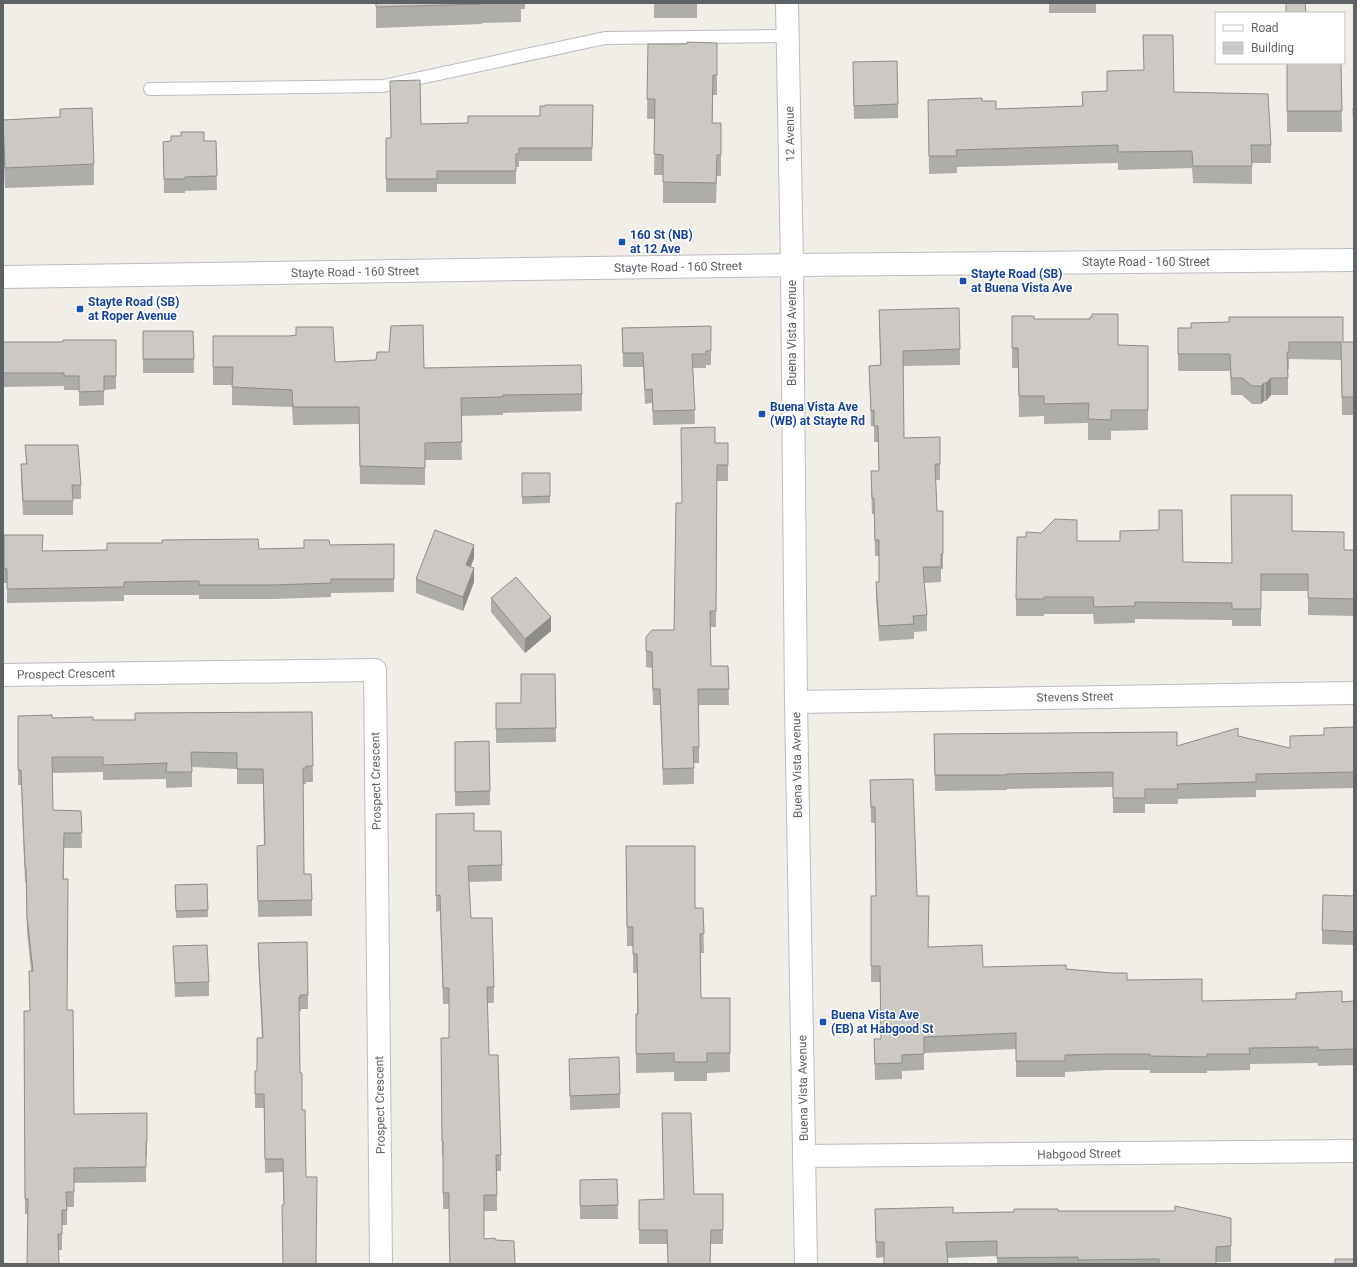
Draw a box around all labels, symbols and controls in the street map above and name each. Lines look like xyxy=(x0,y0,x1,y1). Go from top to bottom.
legend xyxy=(1215,12,1345,64)
text: Road xyxy=(1251,21,1279,35)
text: Building xyxy=(1251,41,1294,55)
street label: 12 Avenue xyxy=(783,106,797,162)
place label: 160 St (NB) at 12 Ave xyxy=(630,228,693,256)
marker: 160 St (NB) at 12 Ave xyxy=(617,237,627,247)
street label: Stayte Road - 160 Street xyxy=(1082,255,1210,269)
street label: Stayte Road - 160 Street xyxy=(614,259,742,275)
street label: Stayte Road - 160 Street xyxy=(291,264,419,280)
place label: Stayte Road (SB) at Buena Vista Ave xyxy=(971,267,1073,295)
marker: Stayte Road (SB) at Buena Vista Ave xyxy=(958,276,968,286)
street label: Buena Vista Avenue xyxy=(785,280,799,386)
place label: Stayte Road (SB) at Roper Avenue xyxy=(88,295,179,323)
marker: Stayte Road (SB) at Roper Avenue xyxy=(75,304,85,314)
place label: Buena Vista Ave (WB) at Stayte Rd xyxy=(770,400,865,428)
marker: Buena Vista Ave (WB) at Stayte Rd xyxy=(757,409,767,419)
street label: Prospect Crescent xyxy=(17,666,115,682)
street label: Stevens Street xyxy=(1036,689,1114,705)
street label: Buena Vista Avenue xyxy=(789,712,805,818)
street label: Prospect Crescent xyxy=(368,732,384,830)
place label: Buena Vista Ave (EB) at Habgood St xyxy=(831,1008,934,1036)
marker: Buena Vista Ave (EB) at Habgood St xyxy=(818,1017,828,1027)
street label: Buena Vista Avenue xyxy=(795,1035,811,1141)
street label: Prospect Crescent xyxy=(372,1056,388,1154)
street label: Habgood Street xyxy=(1037,1146,1121,1162)

